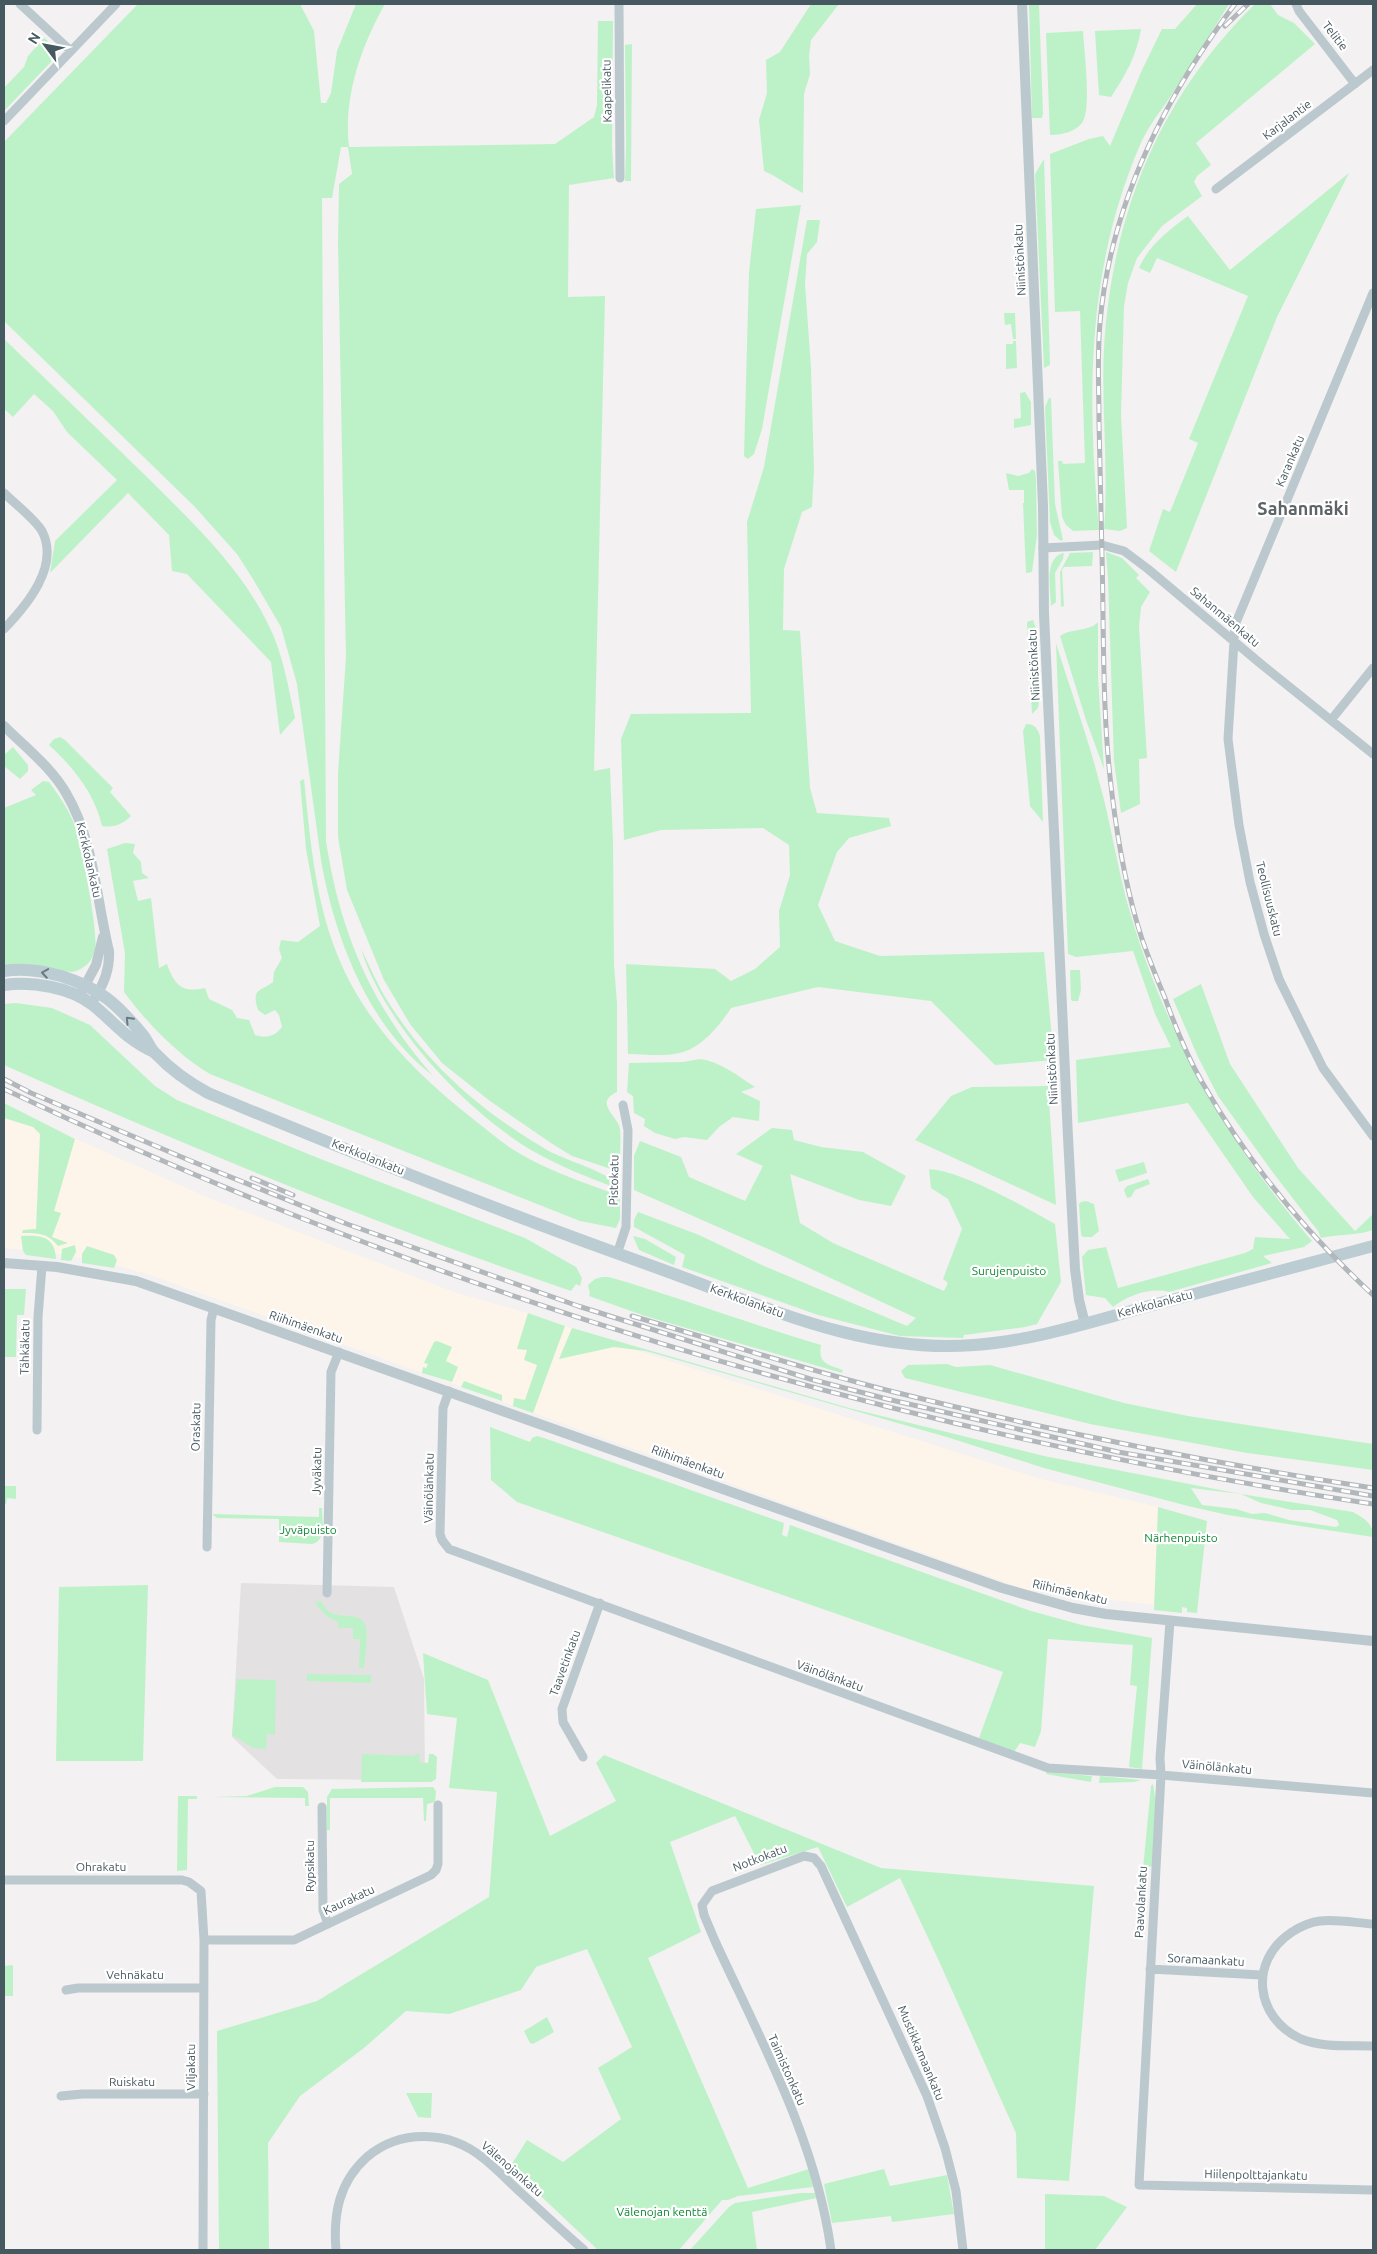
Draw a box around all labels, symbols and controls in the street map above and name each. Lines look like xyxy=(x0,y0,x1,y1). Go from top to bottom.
street label: Telitie xyxy=(1320,19,1351,53)
north arrow xyxy=(20,20,70,70)
text: N xyxy=(24,29,44,47)
street label: Kaapelikatu xyxy=(599,59,614,123)
street label: Karjalantie xyxy=(1260,97,1314,142)
street label: Niinistönkatu xyxy=(1011,224,1028,296)
street label: Karankatu xyxy=(1273,433,1306,489)
district label: Sahanmäki xyxy=(1257,498,1349,518)
street label: Sahanmäenkatu xyxy=(1188,584,1262,649)
street label: Niinistönkatu xyxy=(1025,629,1042,701)
street label: Kerkkolankatu xyxy=(74,821,105,899)
street label: Teollisuuskatu xyxy=(1254,860,1285,938)
one-way arrow xyxy=(41,968,50,978)
one-way arrow xyxy=(126,1016,135,1025)
street label: Niinistönkatu xyxy=(1043,1033,1060,1105)
street label: Kerkkolankatu xyxy=(330,1136,406,1177)
street label: Pistokatu xyxy=(607,1154,620,1205)
park label: Surujenpuisto xyxy=(972,1264,1046,1277)
street label: Kerkkolankatu xyxy=(709,1281,786,1320)
street label: Kerkkolankatu xyxy=(1116,1287,1194,1320)
street label: Riihimäenkatu xyxy=(268,1308,345,1345)
street label: Tähkäkatu xyxy=(18,1319,31,1375)
street label: Oraskatu xyxy=(189,1402,202,1452)
street label: Riihimäenkatu xyxy=(650,1442,727,1481)
street label: Jyväkatu xyxy=(310,1447,323,1495)
street label: Väinölänkatu xyxy=(421,1453,436,1523)
park label: Jyväpuisto xyxy=(279,1523,337,1536)
park label: Närhenpuisto xyxy=(1144,1531,1218,1544)
street label: Riihimäenkatu xyxy=(1031,1577,1109,1606)
street label: Taavetinkatu xyxy=(547,1628,582,1698)
street label: Väinölänkatu xyxy=(795,1657,865,1694)
street label: Väinölänkatu xyxy=(1181,1757,1253,1776)
street label: Rypsikatu xyxy=(303,1840,316,1892)
street label: Notkokatu xyxy=(731,1841,789,1874)
street label: Ohrakatu xyxy=(76,1860,126,1873)
street label: Paavolankatu xyxy=(1132,1866,1149,1938)
street label: Kaurakatu xyxy=(321,1882,376,1917)
street label: Soramaankatu xyxy=(1167,1951,1245,1968)
street label: Vehnäkatu xyxy=(106,1968,164,1981)
street label: Mustikkamaankatu xyxy=(896,2003,947,2102)
street label: Taimistonkatu xyxy=(766,2032,809,2107)
street label: Viljakatu xyxy=(184,2044,197,2090)
street label: Ruiskatu xyxy=(109,2075,155,2088)
street label: Välenojankatu xyxy=(479,2138,546,2199)
street label: Hiilenpolttajankatu xyxy=(1204,2167,1308,2182)
park label: Välenojan kenttä xyxy=(617,2205,707,2218)

